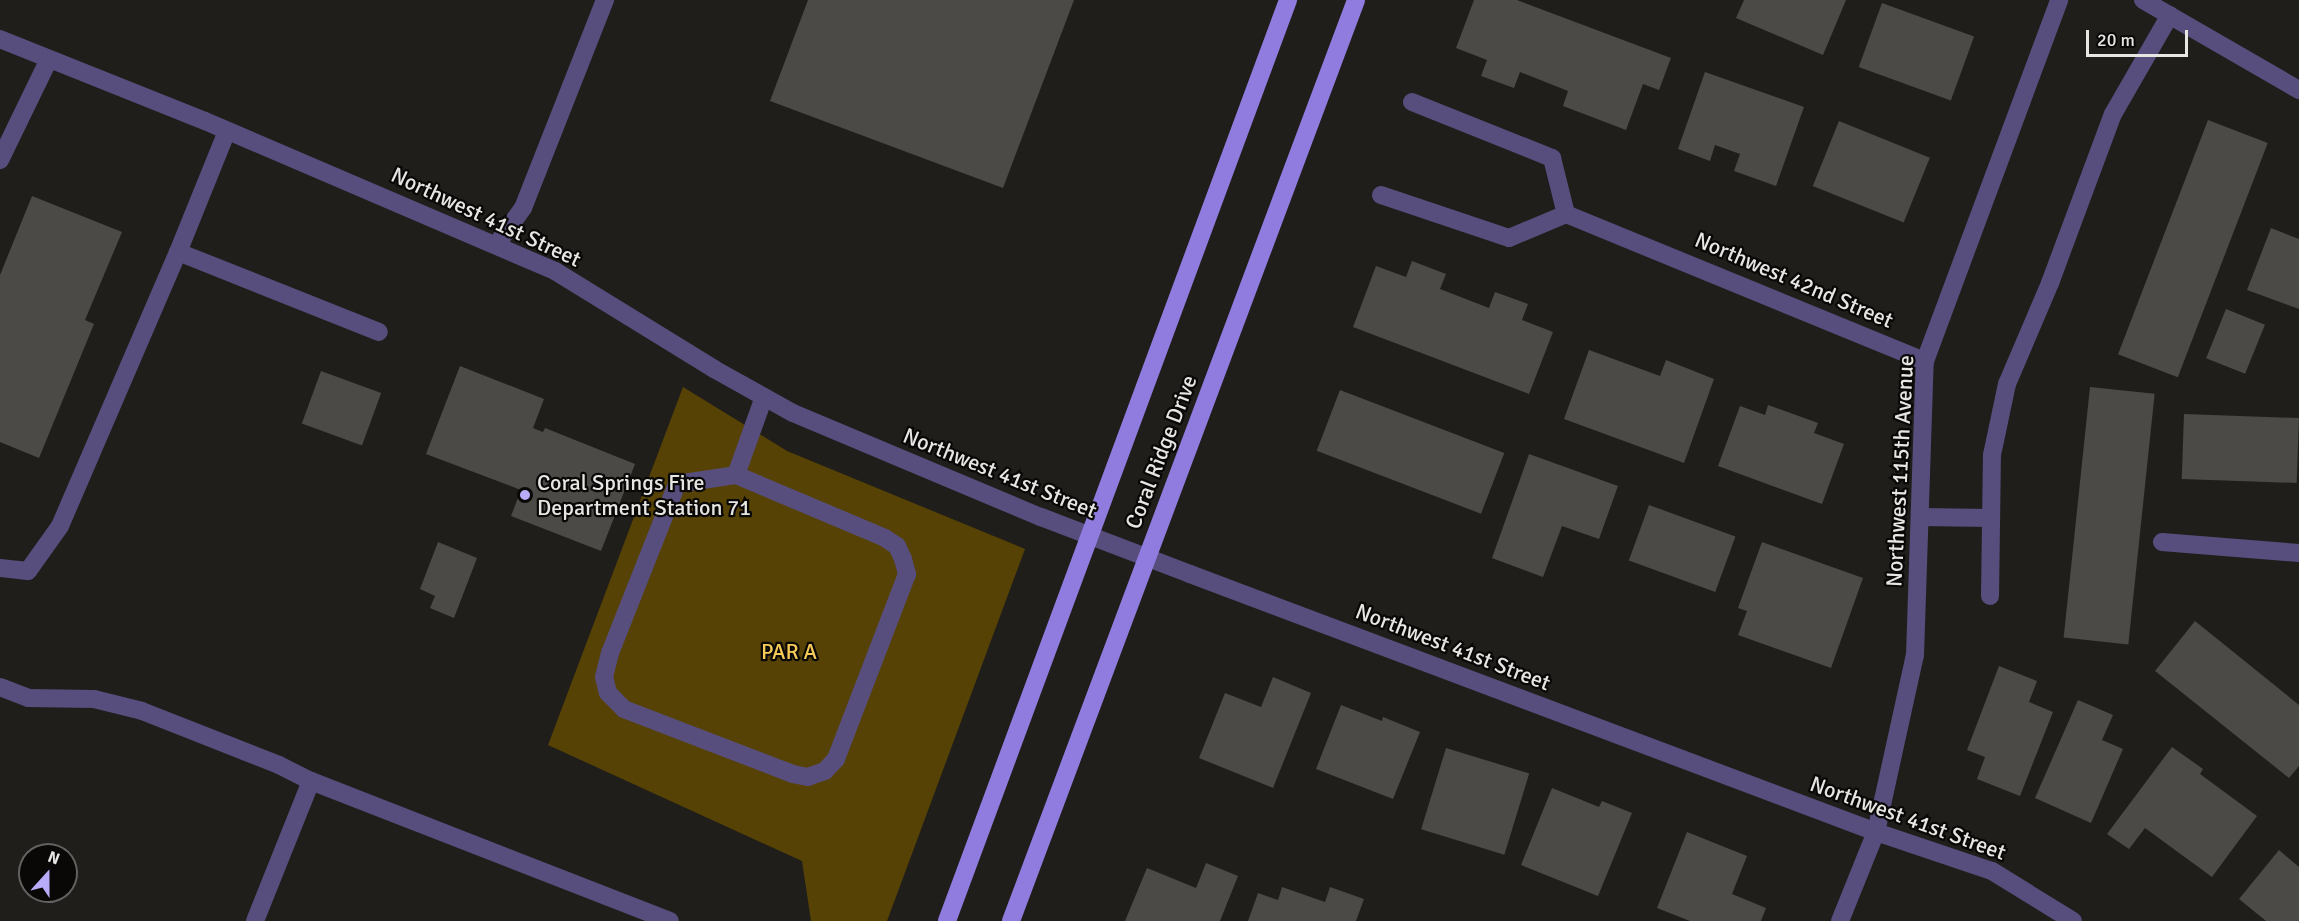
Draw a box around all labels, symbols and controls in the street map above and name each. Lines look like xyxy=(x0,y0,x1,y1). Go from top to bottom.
scale bar xyxy=(2089,18,2191,56)
text: 20 m xyxy=(2097,29,2135,51)
street label: Northwest 41st Street xyxy=(387,161,585,273)
street label: Northwest 42nd Street xyxy=(1691,226,1897,334)
street label: Northwest 115th Avenue xyxy=(1881,354,1919,588)
street label: Coral Ridge Drive xyxy=(1120,371,1202,533)
street label: Northwest 41st Street xyxy=(899,422,1101,524)
place label: Coral Springs Fire Department Station 71 xyxy=(537,469,751,520)
marker: Coral Springs Fire Department Station 71 xyxy=(518,488,532,502)
street label: Northwest 41st Street xyxy=(1352,598,1554,696)
park label: PAR A xyxy=(761,639,817,665)
street label: Northwest 41st Street xyxy=(1807,770,2009,866)
north arrow xyxy=(18,843,78,903)
text: N xyxy=(45,847,63,869)

